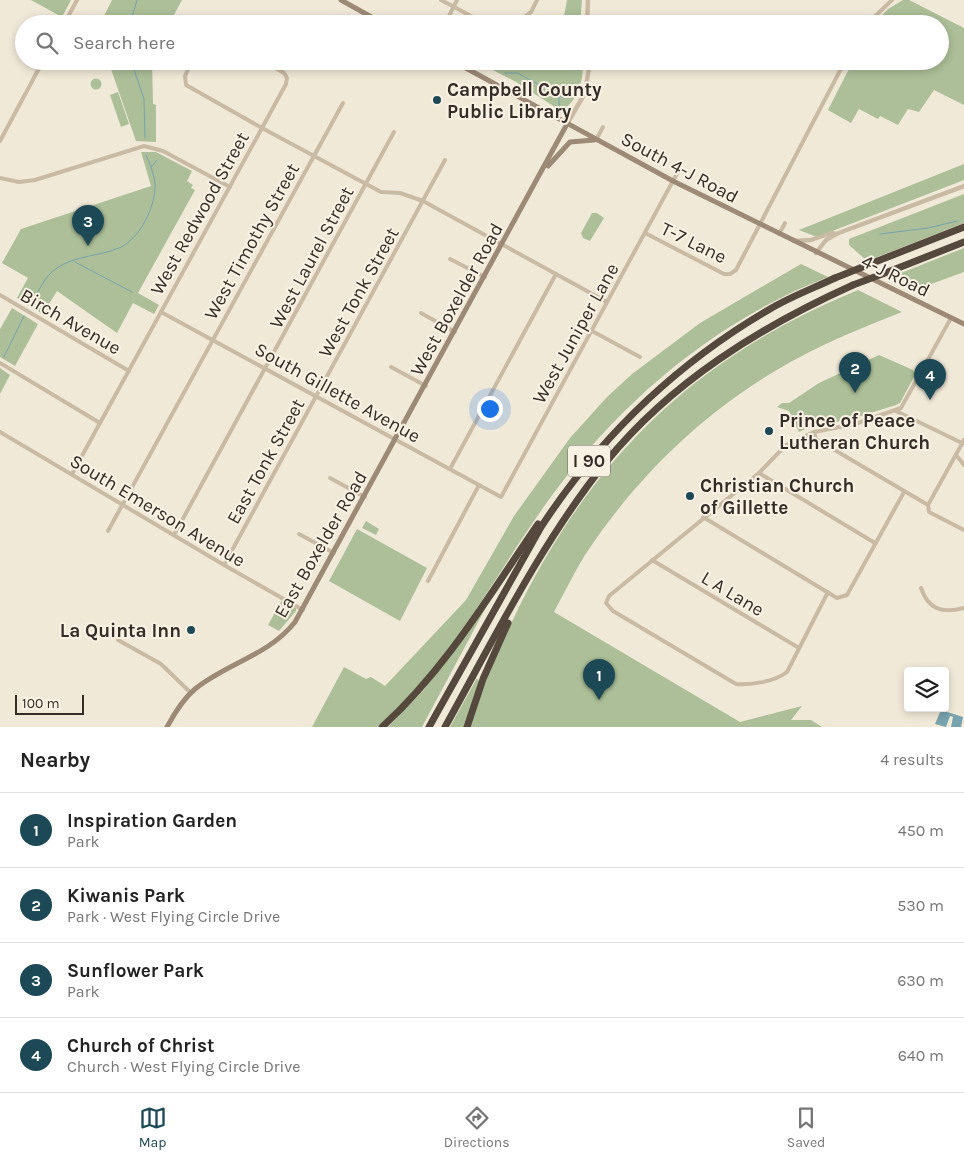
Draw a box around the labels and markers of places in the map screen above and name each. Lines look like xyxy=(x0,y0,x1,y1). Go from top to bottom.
place label: Campbell County Public Library xyxy=(447,79,602,123)
marker: Campbell County Public Library xyxy=(431,94,443,106)
pin: 3 xyxy=(72,205,104,246)
pin: 2 xyxy=(839,352,871,393)
pin: 4 xyxy=(914,359,946,400)
place label: Prince of Peace Lutheran Church xyxy=(779,410,930,454)
marker: Prince of Peace Lutheran Church xyxy=(763,425,775,437)
place label: Christian Church of Gillette xyxy=(700,475,854,519)
marker: Christian Church of Gillette xyxy=(684,490,696,502)
place label: La Quinta Inn xyxy=(60,620,181,642)
marker: La Quinta Inn xyxy=(185,624,197,636)
pin: 1 xyxy=(583,659,615,700)

